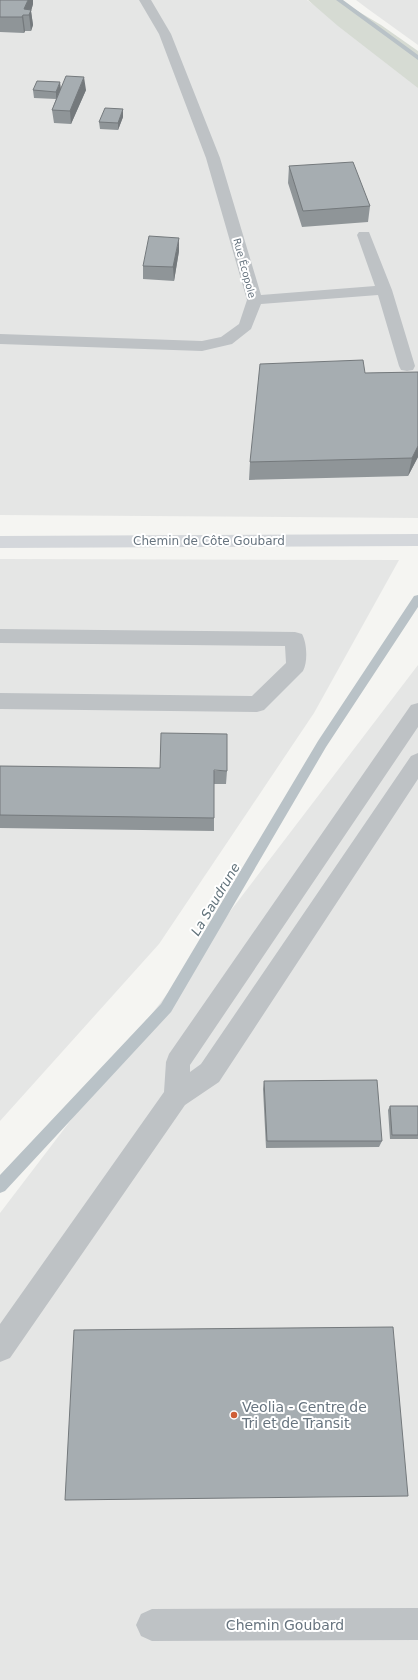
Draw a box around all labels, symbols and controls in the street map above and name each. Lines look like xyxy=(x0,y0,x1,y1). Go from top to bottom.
street label: Rue Écopole xyxy=(231,237,259,299)
street label: Chemin de Côte Goubard xyxy=(133,534,285,548)
water label: La Saudrune xyxy=(188,860,243,938)
place label: Veolia - Centre de Tri et de Transit xyxy=(241,1399,367,1431)
marker: Veolia - Centre de Tri et de Transit xyxy=(229,1410,239,1420)
street label: Chemin Goubard xyxy=(226,1617,344,1633)

